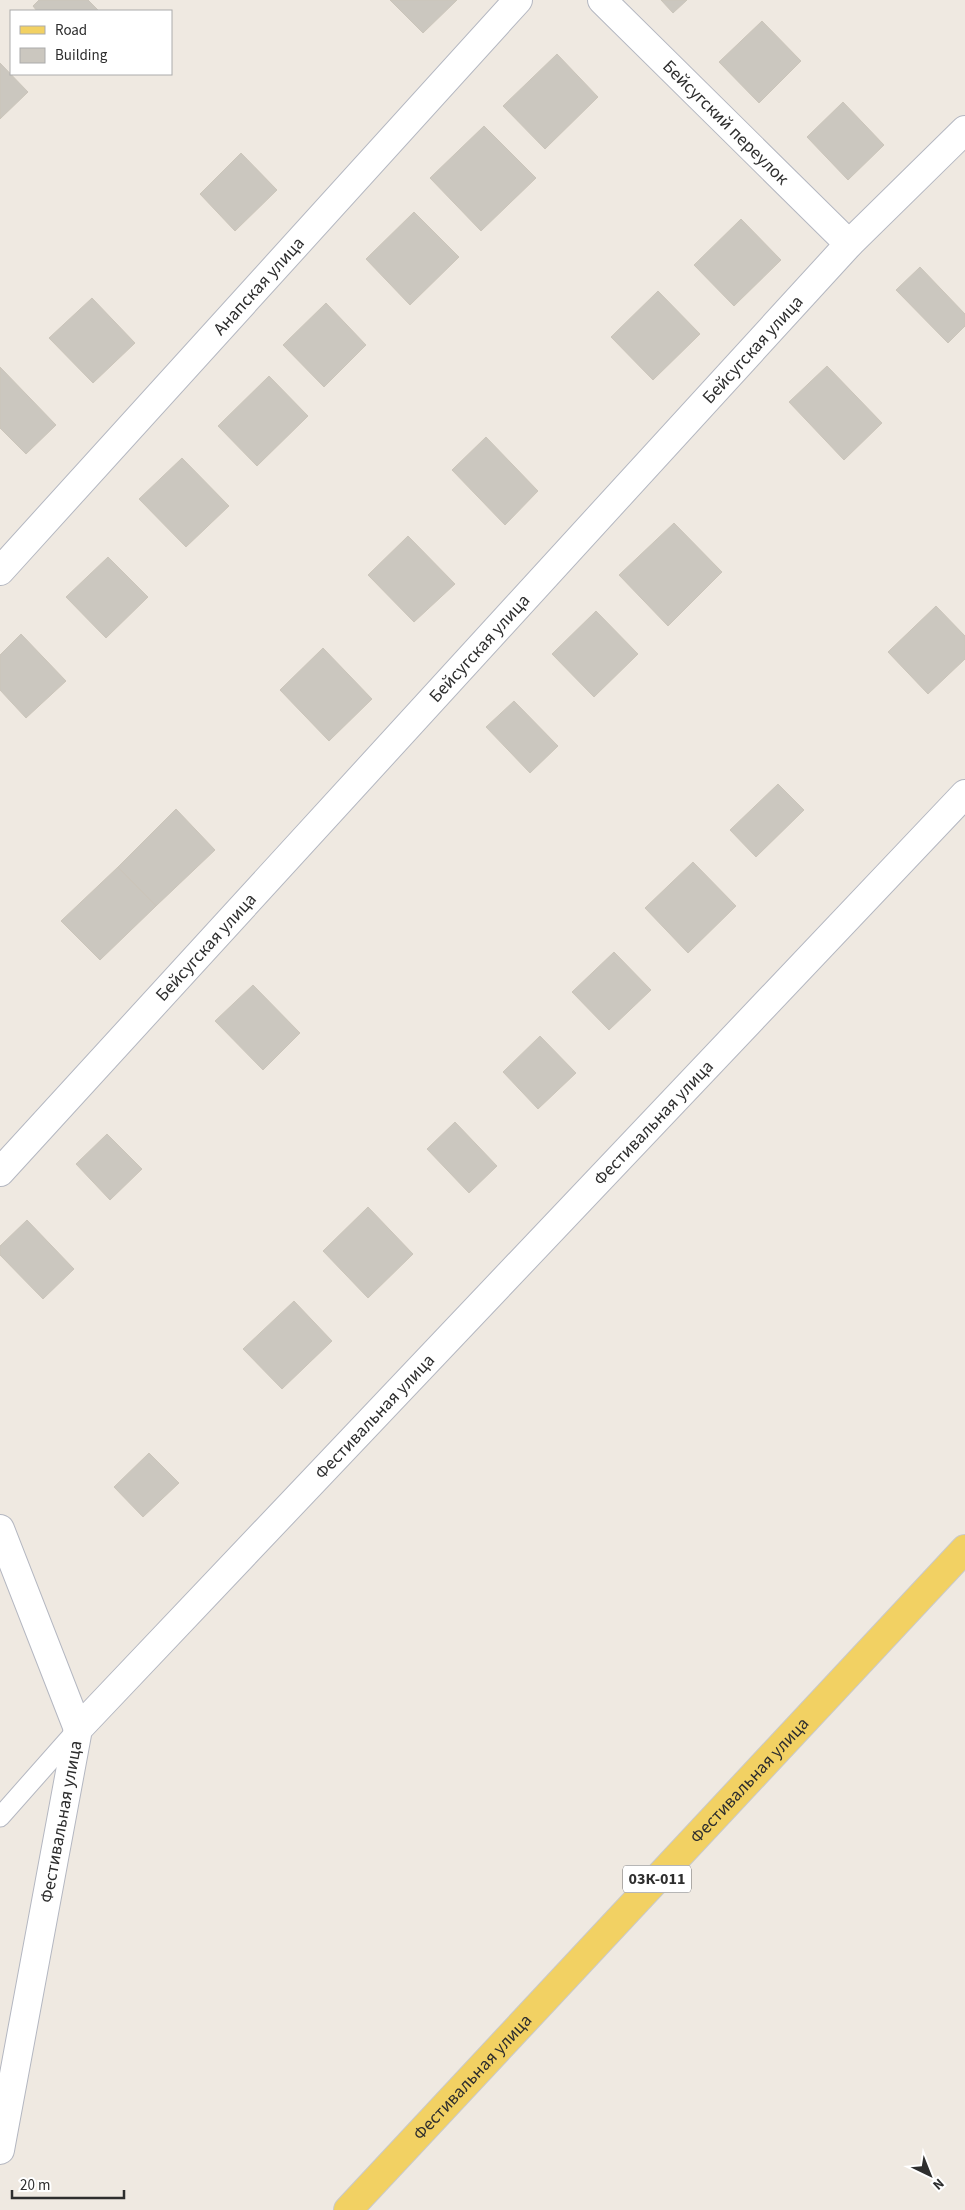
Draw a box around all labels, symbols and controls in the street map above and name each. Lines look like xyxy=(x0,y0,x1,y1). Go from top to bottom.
legend xyxy=(10,10,172,75)
text: Road xyxy=(55,20,87,41)
text: Building xyxy=(55,45,108,66)
street label: Бейсугский переулок xyxy=(657,54,795,190)
street label: Анапская улица xyxy=(207,231,310,341)
street label: Бейсугская улица xyxy=(696,290,809,409)
street label: Бейсугская улица xyxy=(423,588,535,708)
street label: Бейсугская улица xyxy=(150,887,262,1007)
street label: Фестивальная улица xyxy=(588,1054,719,1191)
street label: Фестивальная улица xyxy=(309,1348,440,1485)
street label: Фестивальная улица xyxy=(684,1711,815,1849)
street label: Фестивальная улица xyxy=(34,1738,88,1905)
road number: 03К-011 xyxy=(623,1866,691,1892)
street label: Фестивальная улица xyxy=(407,2008,537,2146)
north arrow xyxy=(905,2150,955,2200)
scale bar xyxy=(12,2168,125,2200)
text: N xyxy=(928,2173,948,2194)
text: 20 m xyxy=(20,2175,50,2196)

